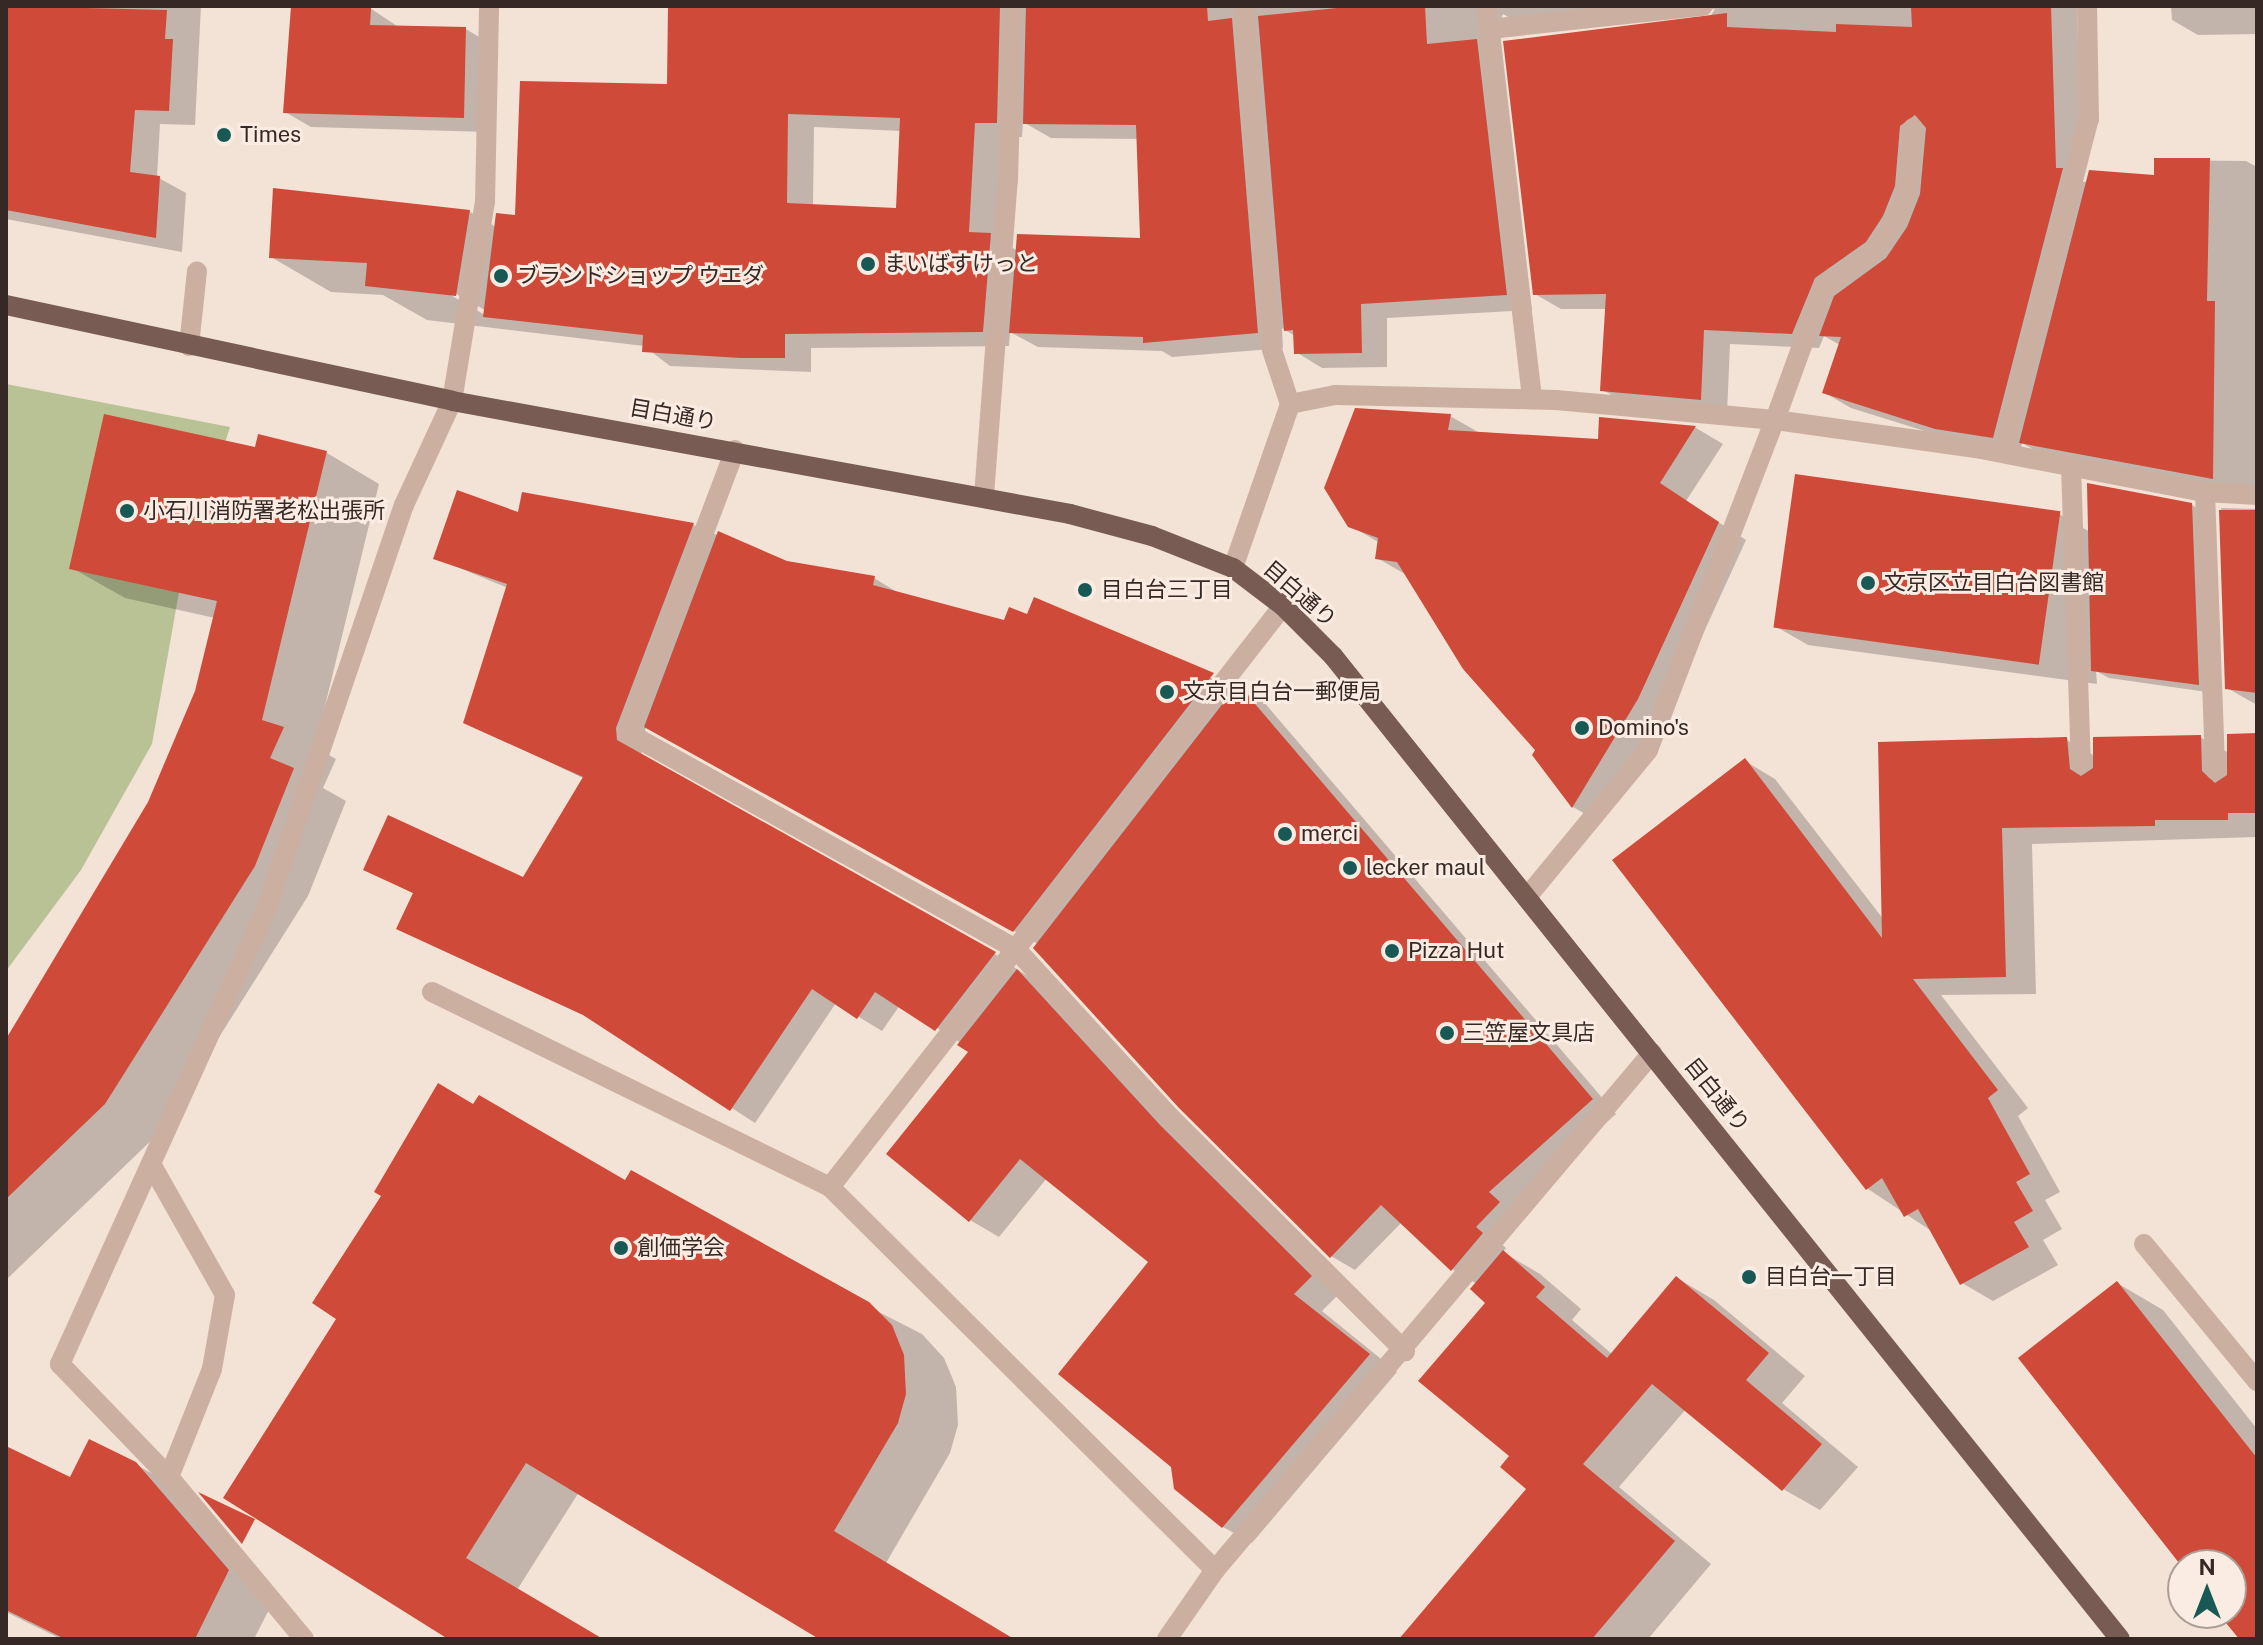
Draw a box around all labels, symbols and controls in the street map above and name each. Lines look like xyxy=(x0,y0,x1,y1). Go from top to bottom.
place label: Times xyxy=(240,122,301,148)
marker: Times xyxy=(215,126,233,144)
place label: まいばすけっと xyxy=(884,251,1038,277)
marker: まいばすけっと xyxy=(859,255,877,273)
place label: ブランドショップ ウエダ xyxy=(517,263,764,289)
marker: ブランドショップ ウエダ xyxy=(492,267,510,285)
street label: 目白通り xyxy=(627,394,719,436)
place label: 小石川消防署老松出張所 xyxy=(143,498,385,524)
marker: 小石川消防署老松出張所 xyxy=(118,502,136,520)
street label: 目白通り xyxy=(1258,555,1342,633)
place label: 文京区立目白台図書館 xyxy=(1884,570,2104,596)
marker: 文京区立目白台図書館 xyxy=(1859,574,1877,592)
place label: 目白台三丁目 xyxy=(1101,577,1233,603)
marker: 目白台三丁目 xyxy=(1076,581,1094,599)
place label: 文京目白台一郵便局 xyxy=(1183,679,1381,705)
marker: 文京目白台一郵便局 xyxy=(1158,683,1176,701)
place label: Domino's xyxy=(1598,715,1689,741)
marker: Domino's xyxy=(1573,719,1591,737)
place label: merci xyxy=(1301,821,1358,847)
marker: merci xyxy=(1276,825,1294,843)
place label: lecker maul xyxy=(1366,855,1485,881)
marker: lecker maul xyxy=(1341,859,1359,877)
place label: Pizza Hut xyxy=(1408,938,1505,964)
marker: Pizza Hut xyxy=(1383,942,1401,960)
place label: 三笠屋文具店 xyxy=(1463,1020,1595,1046)
marker: 三笠屋文具店 xyxy=(1438,1024,1456,1042)
street label: 目白通り xyxy=(1679,1052,1755,1138)
place label: 創価学会 xyxy=(637,1235,725,1261)
marker: 創価学会 xyxy=(612,1239,630,1257)
place label: 目白台一丁目 xyxy=(1765,1264,1897,1290)
marker: 目白台一丁目 xyxy=(1740,1268,1758,1286)
north arrow xyxy=(2167,1549,2247,1629)
text: N xyxy=(2198,1554,2216,1580)

